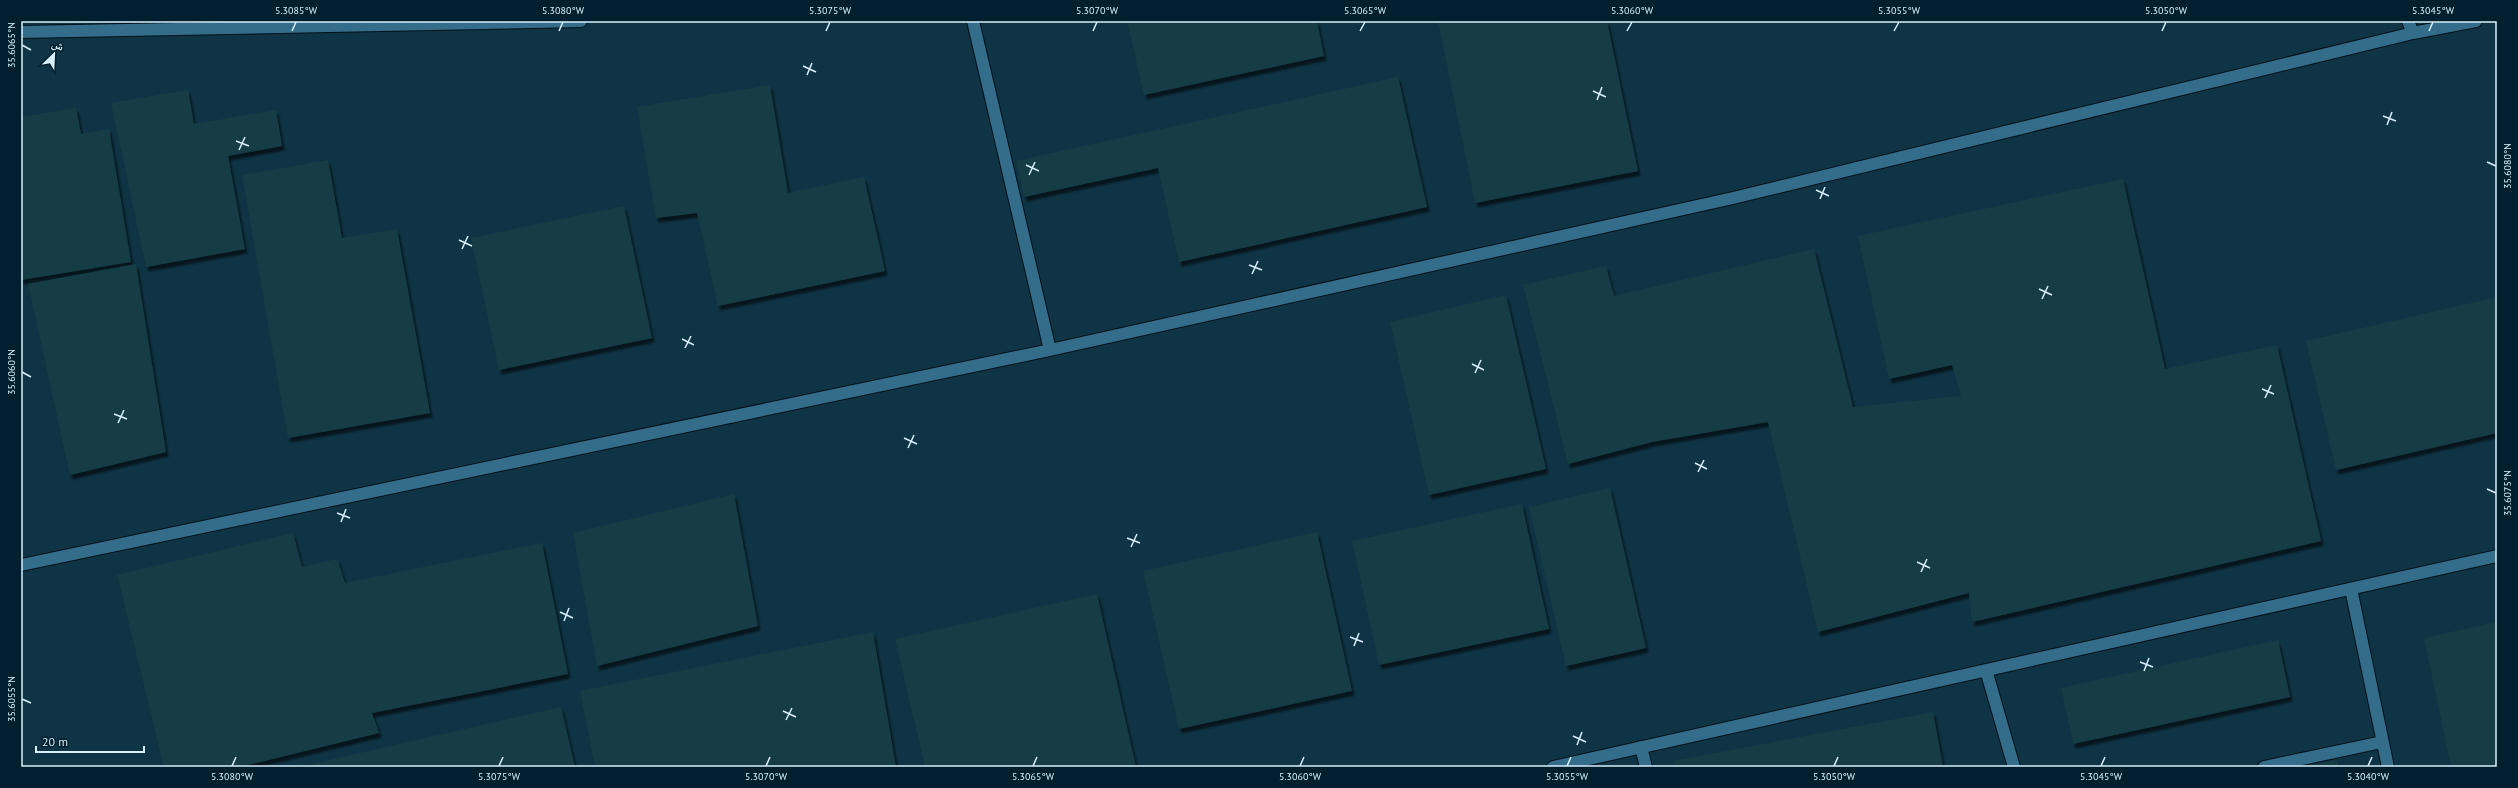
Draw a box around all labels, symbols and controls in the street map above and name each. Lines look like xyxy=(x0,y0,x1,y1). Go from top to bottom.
text: 5.3085°W xyxy=(275,4,318,17)
text: 5.3080°W xyxy=(542,4,585,17)
text: 5.3075°W xyxy=(809,4,852,17)
text: 5.3070°W xyxy=(1076,4,1119,17)
text: 5.3065°W xyxy=(1344,4,1387,17)
text: 5.3060°W xyxy=(1611,4,1654,17)
text: 5.3055°W xyxy=(1878,4,1921,17)
text: 5.3050°W xyxy=(2145,4,2188,17)
text: 5.3045°W xyxy=(2412,4,2455,17)
text: 35.6065°N xyxy=(5,22,18,68)
north arrow xyxy=(34,34,74,74)
text: ش xyxy=(49,36,67,55)
text: 35.6080°N xyxy=(2501,143,2514,189)
text: 35.6060°N xyxy=(5,349,18,395)
text: 35.6075°N xyxy=(2501,470,2514,516)
text: 35.6055°N xyxy=(5,676,18,722)
scale bar xyxy=(36,728,144,754)
text: 20 m xyxy=(42,734,68,749)
text: 5.3080°W xyxy=(211,770,254,783)
text: 5.3075°W xyxy=(478,770,521,783)
text: 5.3070°W xyxy=(745,770,788,783)
text: 5.3065°W xyxy=(1012,770,1055,783)
text: 5.3060°W xyxy=(1279,770,1322,783)
text: 5.3055°W xyxy=(1546,770,1589,783)
text: 5.3050°W xyxy=(1813,770,1856,783)
text: 5.3045°W xyxy=(2080,770,2123,783)
text: 5.3040°W xyxy=(2347,770,2390,783)

